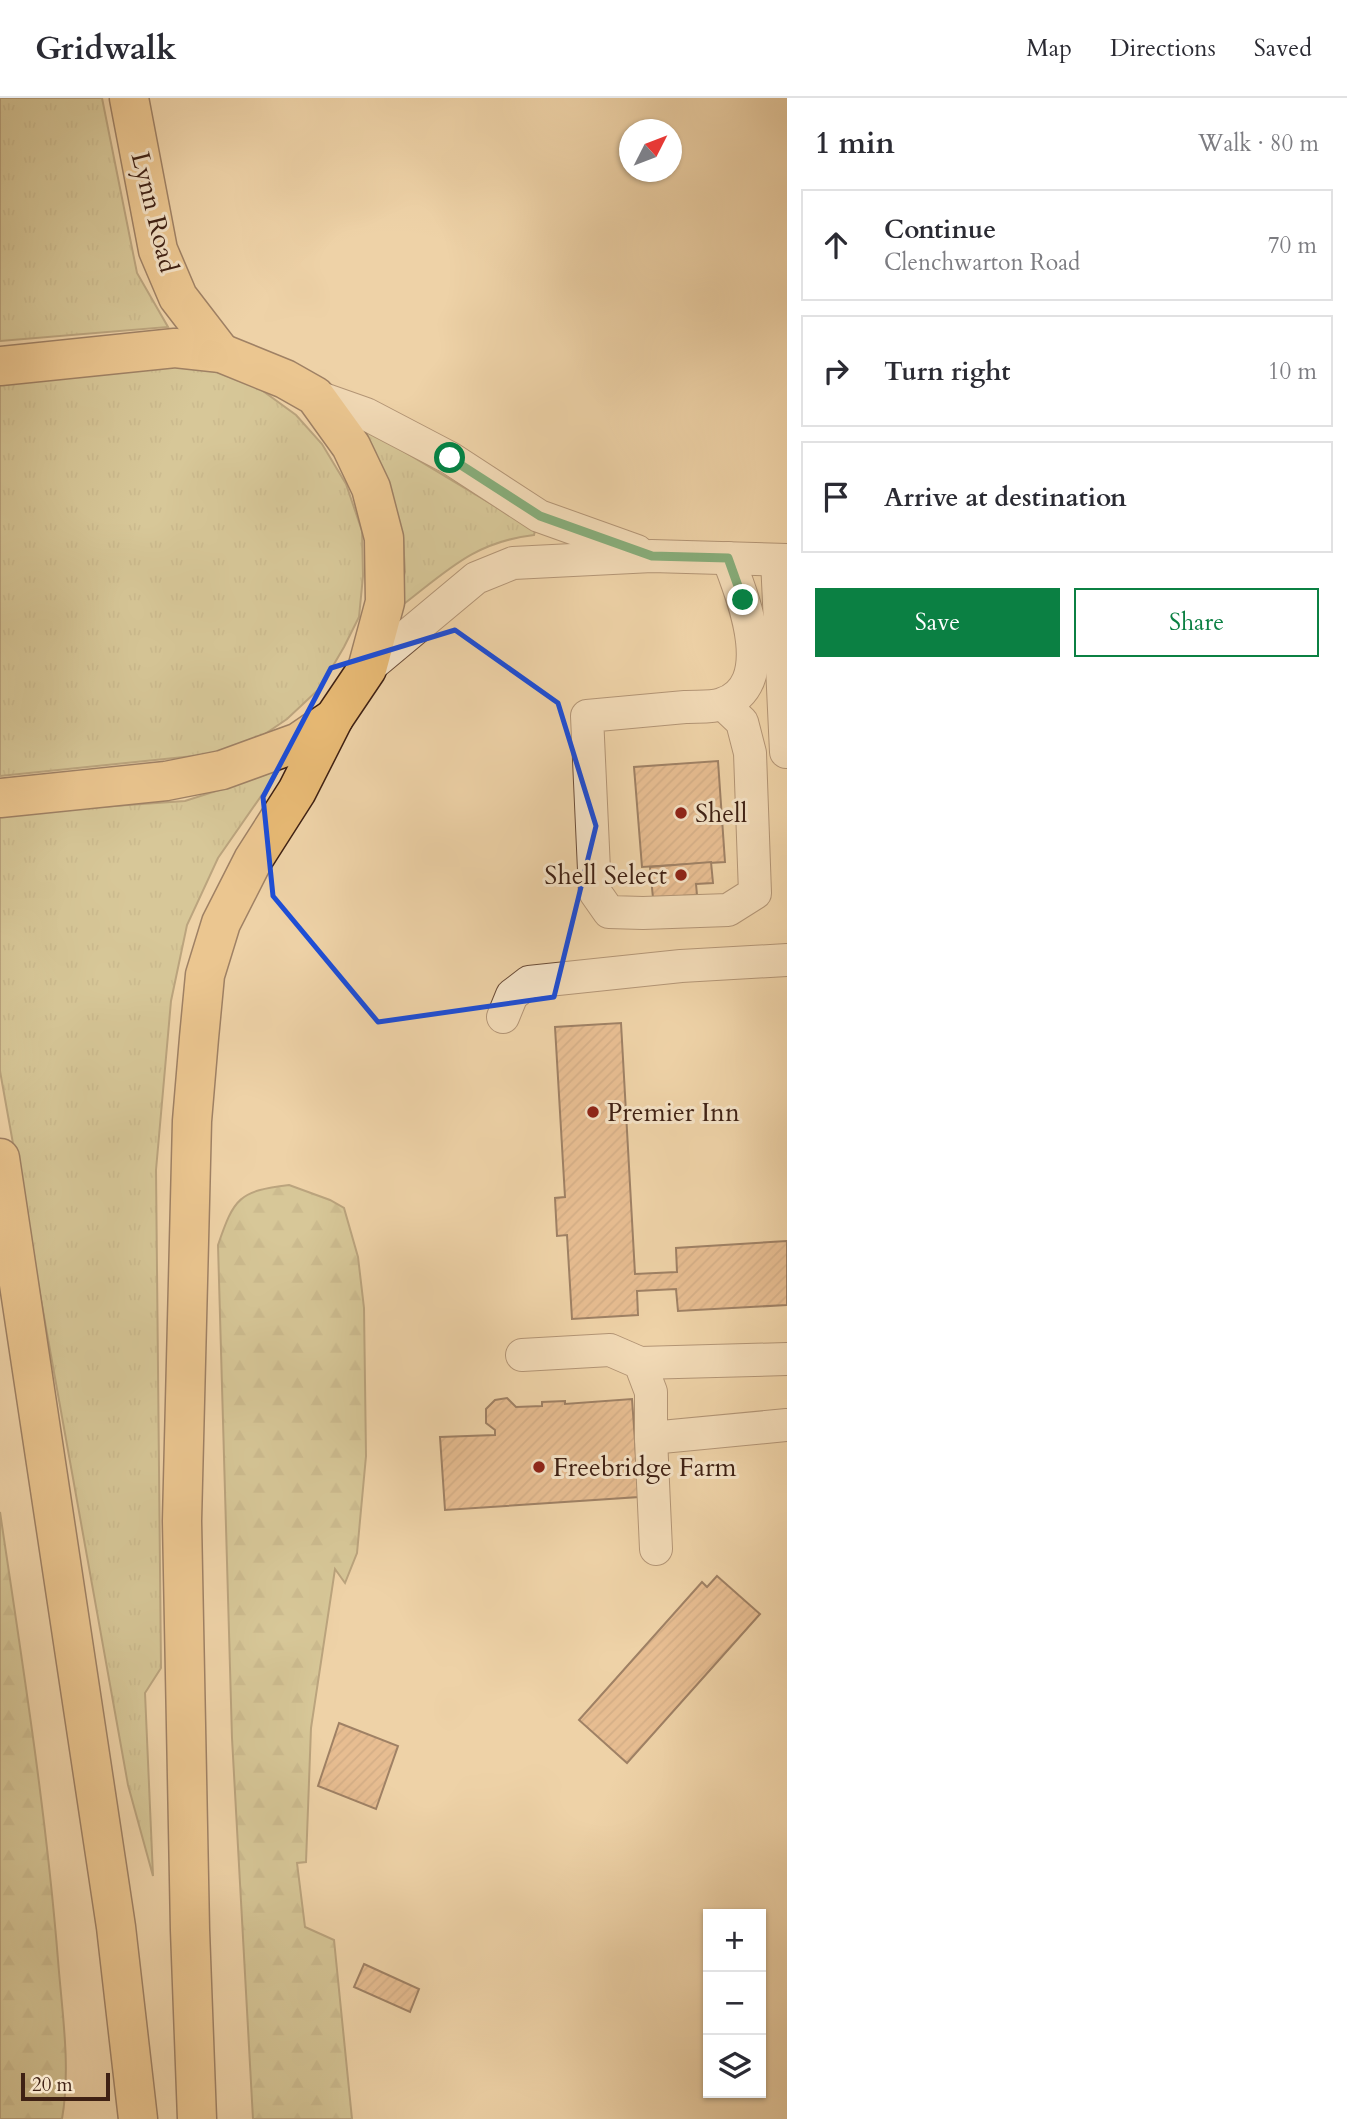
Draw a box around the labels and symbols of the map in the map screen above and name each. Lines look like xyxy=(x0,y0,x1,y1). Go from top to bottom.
north arrow xyxy=(619,119,682,182)
street label: Lynn Road xyxy=(123,148,186,276)
route start xyxy=(434,442,465,473)
route end xyxy=(727,584,758,615)
place label: Shell xyxy=(695,796,748,831)
marker: Shell xyxy=(673,805,689,821)
place label: Shell Select xyxy=(544,858,667,893)
marker: Shell Select xyxy=(673,867,689,883)
place label: Premier Inn xyxy=(607,1095,740,1130)
marker: Premier Inn xyxy=(585,1104,601,1120)
place label: Freebridge Farm xyxy=(553,1450,736,1485)
marker: Freebridge Farm xyxy=(531,1459,547,1475)
scale bar xyxy=(21,2070,110,2102)

